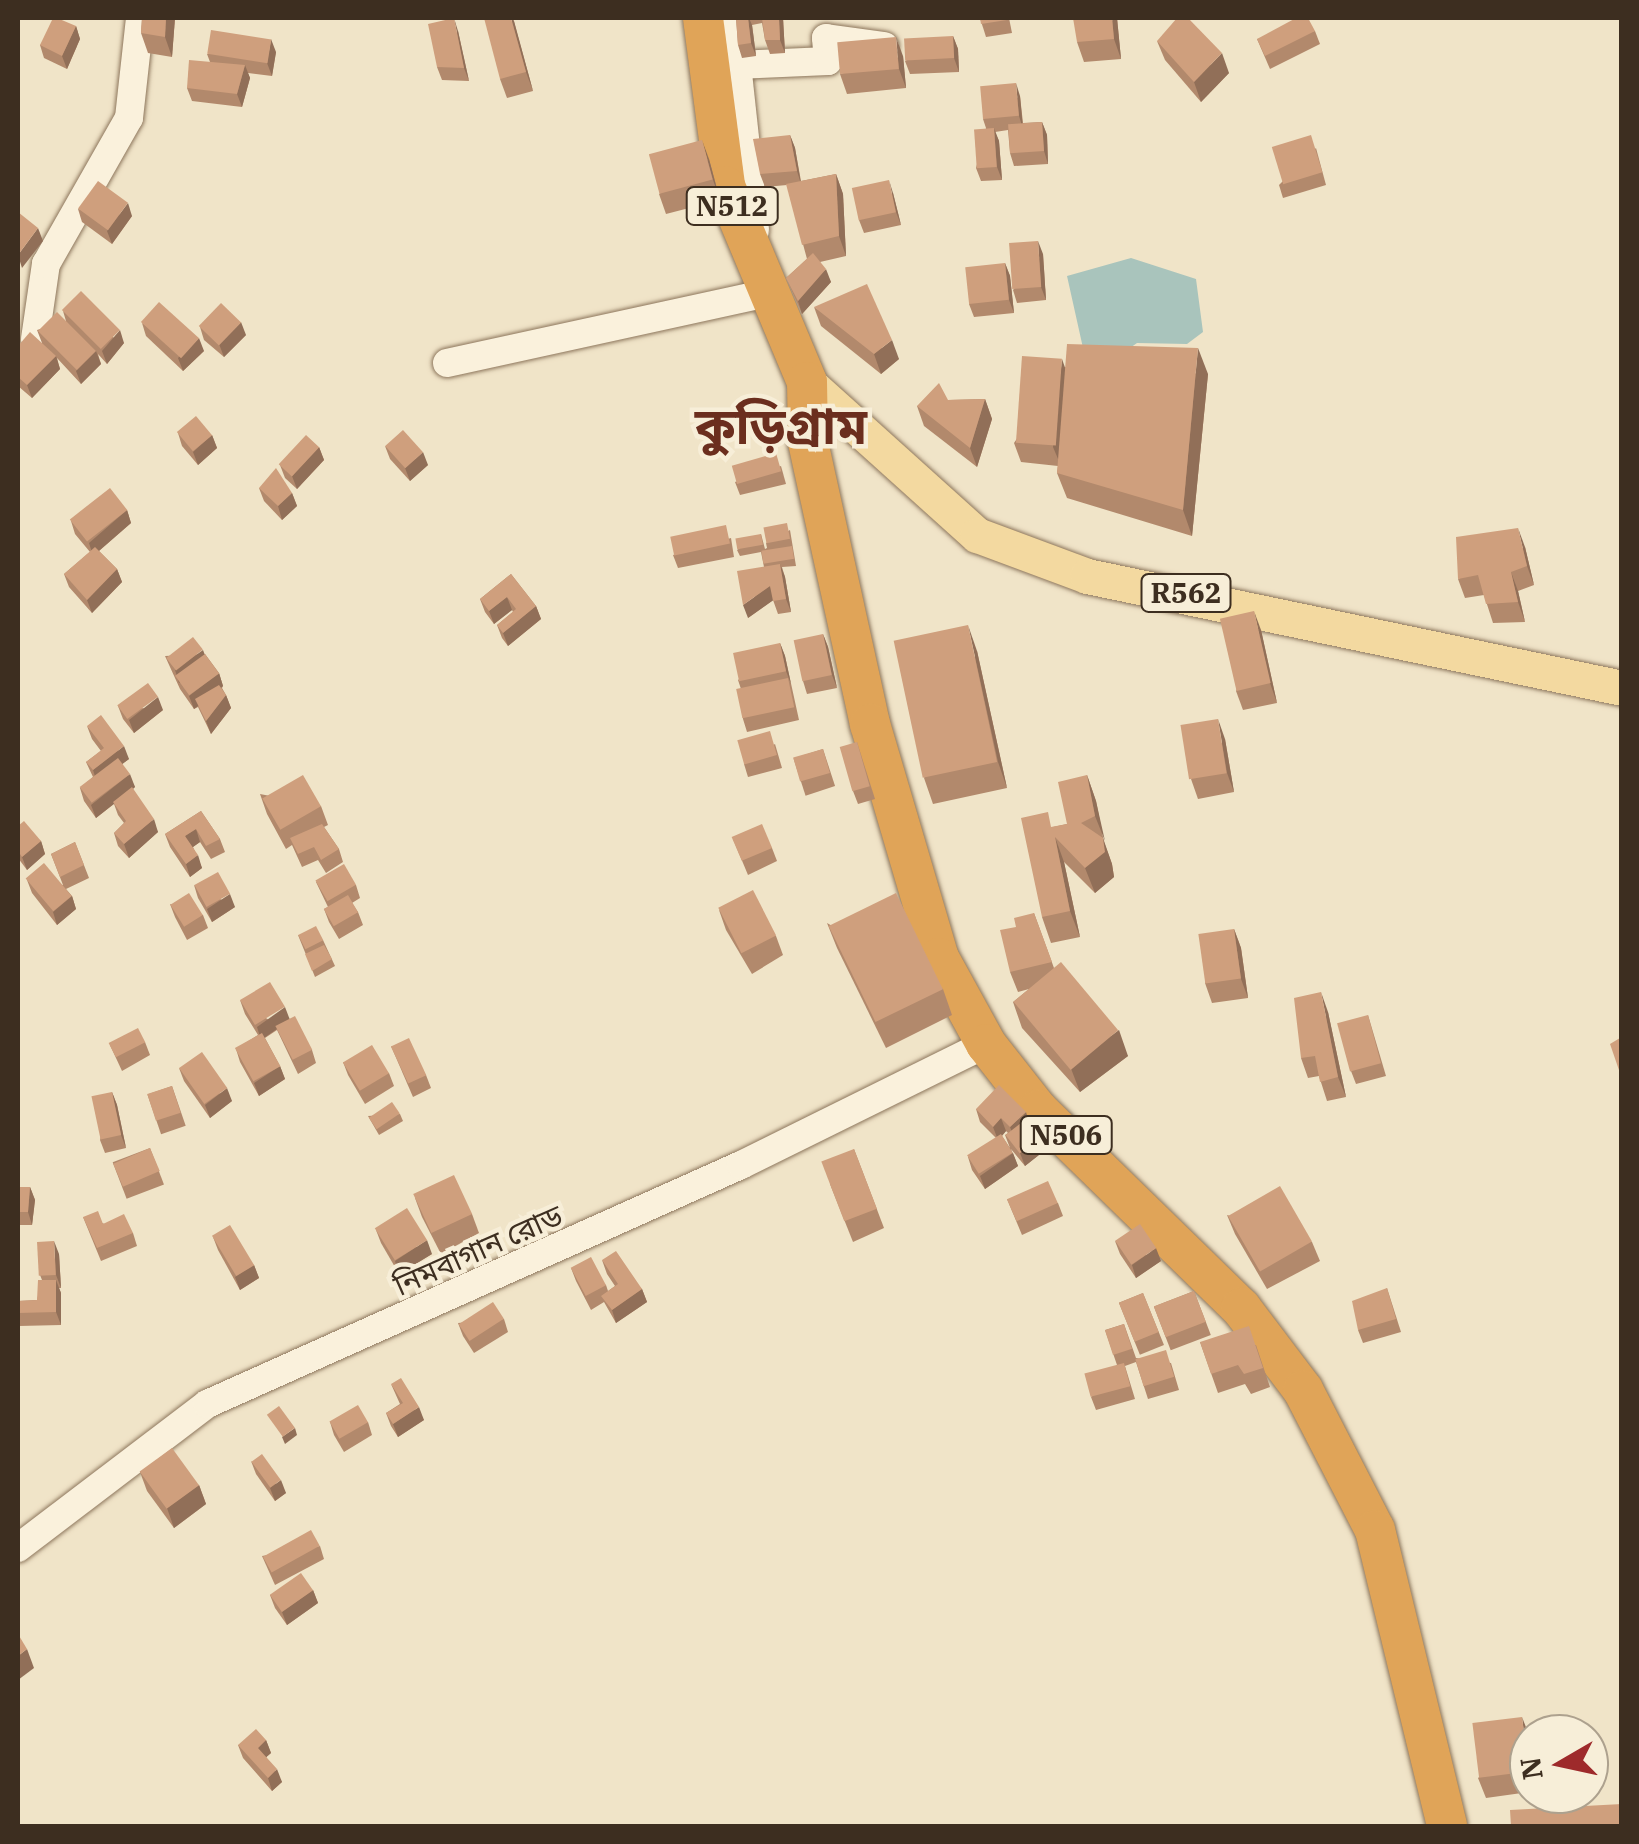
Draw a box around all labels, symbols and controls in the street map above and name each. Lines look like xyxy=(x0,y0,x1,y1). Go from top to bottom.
road number: N512 xyxy=(684,183,780,229)
district label: কুড়িগ্রাম xyxy=(695,396,867,456)
road number: R562 xyxy=(1138,570,1234,616)
road number: N506 xyxy=(1018,1112,1114,1158)
street label: নিমবাগান রোড xyxy=(388,1197,568,1303)
north arrow xyxy=(1509,1714,1609,1814)
text: N xyxy=(1511,1755,1551,1782)

